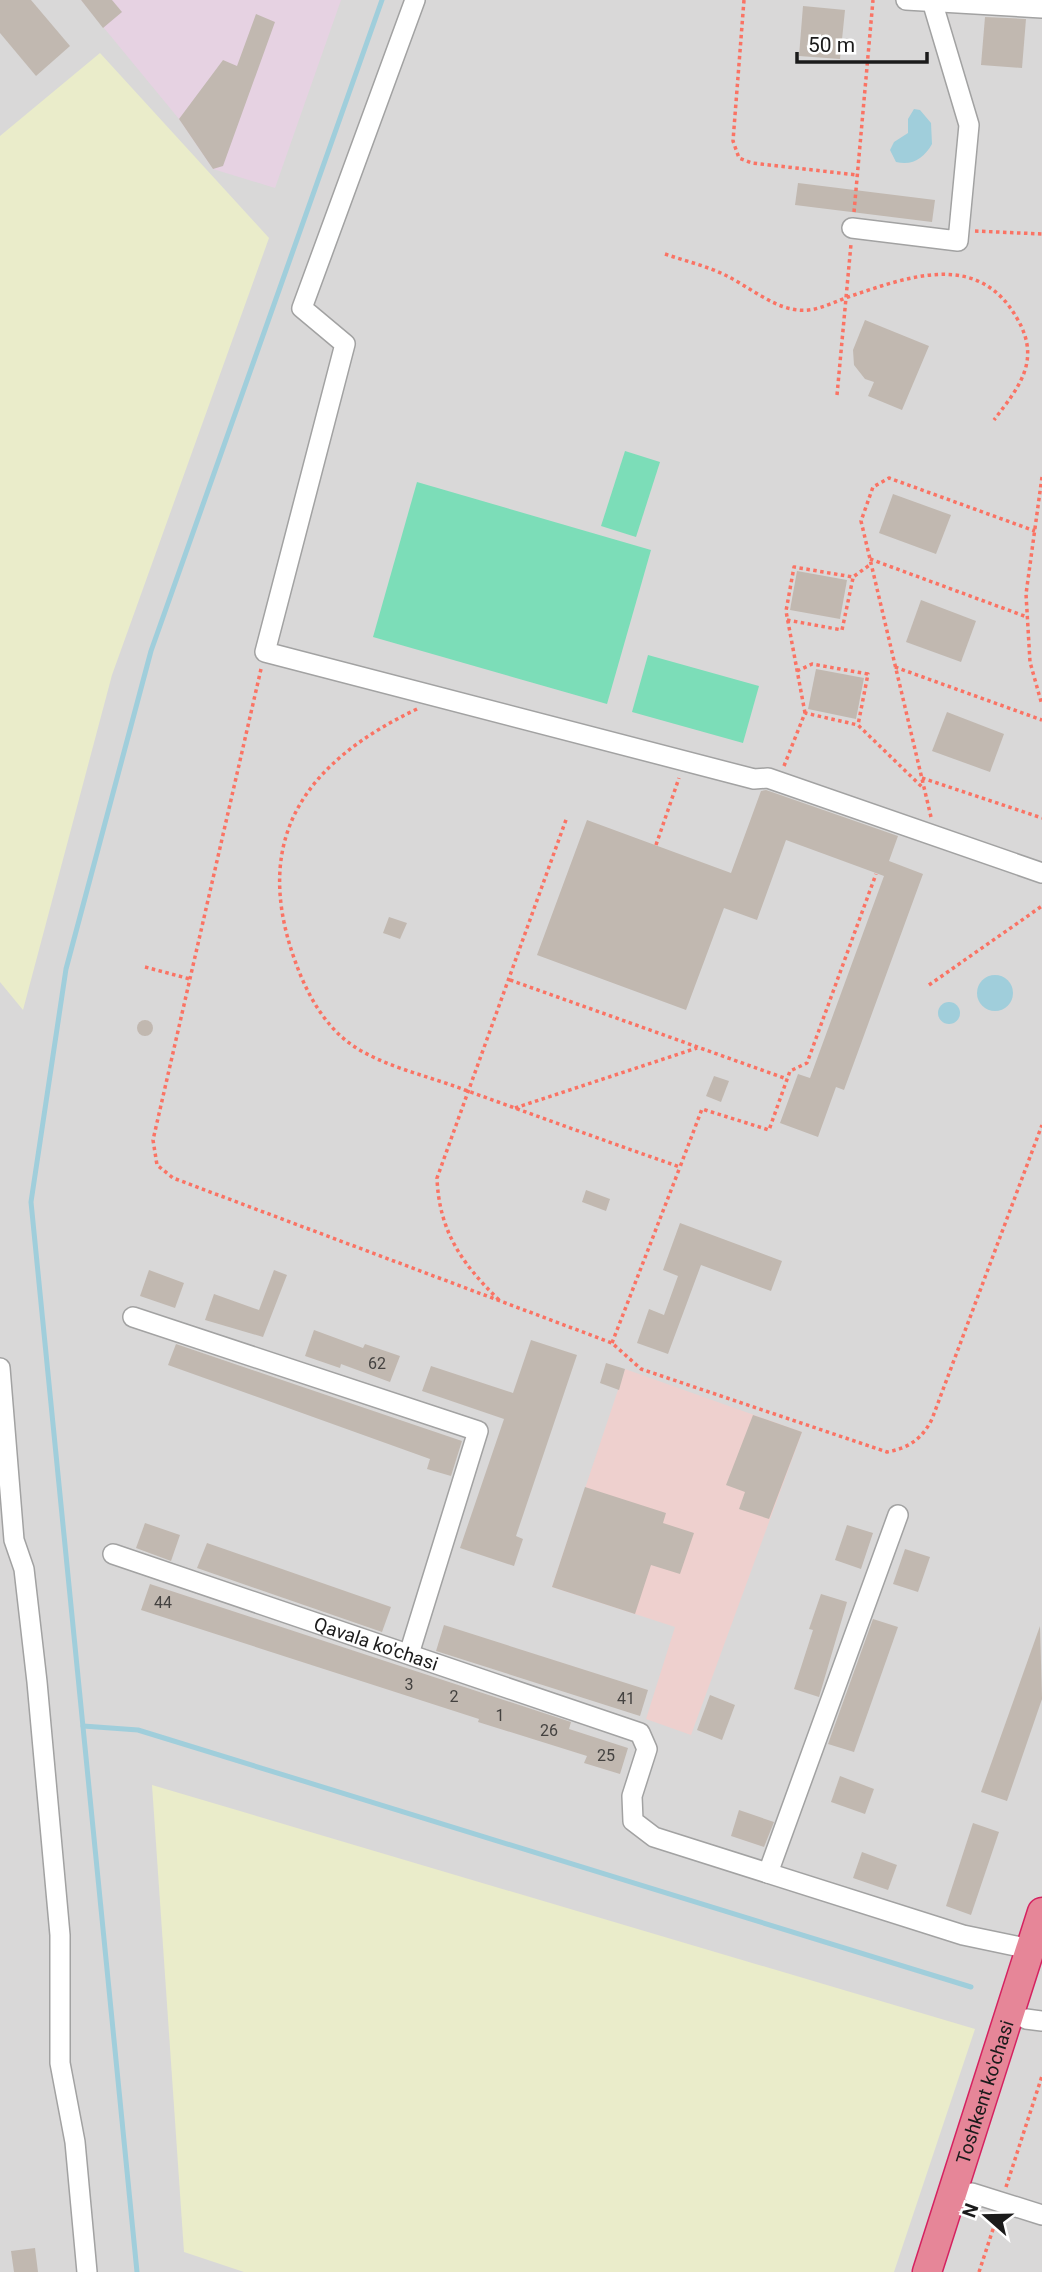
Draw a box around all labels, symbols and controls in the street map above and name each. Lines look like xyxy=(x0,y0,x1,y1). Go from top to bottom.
scale bar xyxy=(797,21,926,65)
text: 50 m xyxy=(808,33,855,57)
house number: 62 xyxy=(368,1354,386,1373)
house number: 44 xyxy=(154,1593,172,1612)
street label: Qavala ko'chasi xyxy=(311,1612,441,1675)
house number: 3 xyxy=(405,1675,414,1694)
house number: 2 xyxy=(450,1687,459,1706)
house number: 41 xyxy=(617,1689,635,1708)
house number: 1 xyxy=(496,1706,505,1725)
house number: 26 xyxy=(540,1721,558,1740)
house number: 25 xyxy=(597,1746,615,1765)
street label: Toshkent ko'chasi xyxy=(951,2017,1018,2167)
north arrow xyxy=(951,2181,1021,2251)
text: N xyxy=(957,2200,984,2221)

